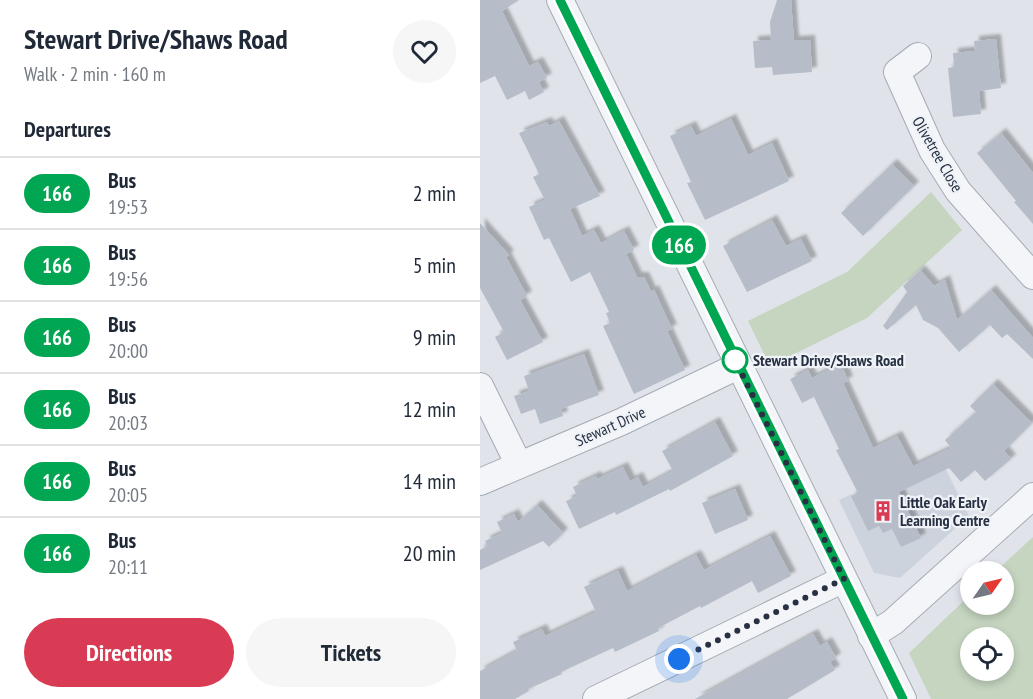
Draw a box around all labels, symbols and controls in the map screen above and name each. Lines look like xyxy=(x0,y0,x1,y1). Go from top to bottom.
text: Stewart Drive/Shaws Road xyxy=(24,20,288,57)
button: heart xyxy=(393,20,456,83)
text: Walk · 2 min · 160 m xyxy=(24,61,166,87)
street label: Olivetree Close xyxy=(908,113,968,195)
text: Departures xyxy=(24,115,111,143)
text: Bus xyxy=(108,166,136,194)
text: 2 min xyxy=(413,179,456,207)
text: 166 xyxy=(42,180,72,207)
text: 19:53 xyxy=(108,194,148,220)
line badge: 166 xyxy=(644,226,714,264)
text: 166 xyxy=(664,232,694,259)
text: Bus xyxy=(108,238,136,266)
text: 5 min xyxy=(413,251,456,279)
text: 166 xyxy=(42,252,72,279)
text: 19:56 xyxy=(108,266,148,292)
text: Bus xyxy=(108,310,136,338)
text: 9 min xyxy=(413,323,456,351)
text: 166 xyxy=(42,324,72,351)
text: 20:00 xyxy=(108,338,148,364)
marker: Stewart Drive/Shaws Road xyxy=(722,347,748,373)
place label: Stewart Drive/Shaws Road xyxy=(753,350,904,370)
text: Bus xyxy=(108,382,136,410)
text: 12 min xyxy=(403,395,456,423)
text: 166 xyxy=(42,396,72,423)
street label: Stewart Drive xyxy=(572,402,648,450)
text: 20:03 xyxy=(108,410,148,436)
text: Bus xyxy=(108,454,136,482)
text: 14 min xyxy=(403,467,456,495)
text: 166 xyxy=(42,468,72,495)
text: 20:05 xyxy=(108,482,148,508)
place label: Little Oak Early Learning Centre xyxy=(900,492,990,530)
building icon: Little Oak Early Learning Centre xyxy=(871,499,895,523)
text: Bus xyxy=(108,526,136,554)
text: 20 min xyxy=(403,539,456,567)
text: 166 xyxy=(42,540,72,567)
text: 20:11 xyxy=(108,554,148,580)
north arrow xyxy=(960,561,1014,615)
map controls xyxy=(960,561,1014,681)
button: Directions xyxy=(24,618,234,687)
button: Tickets xyxy=(246,618,456,687)
button: locate xyxy=(960,627,1014,681)
your location xyxy=(664,644,694,674)

